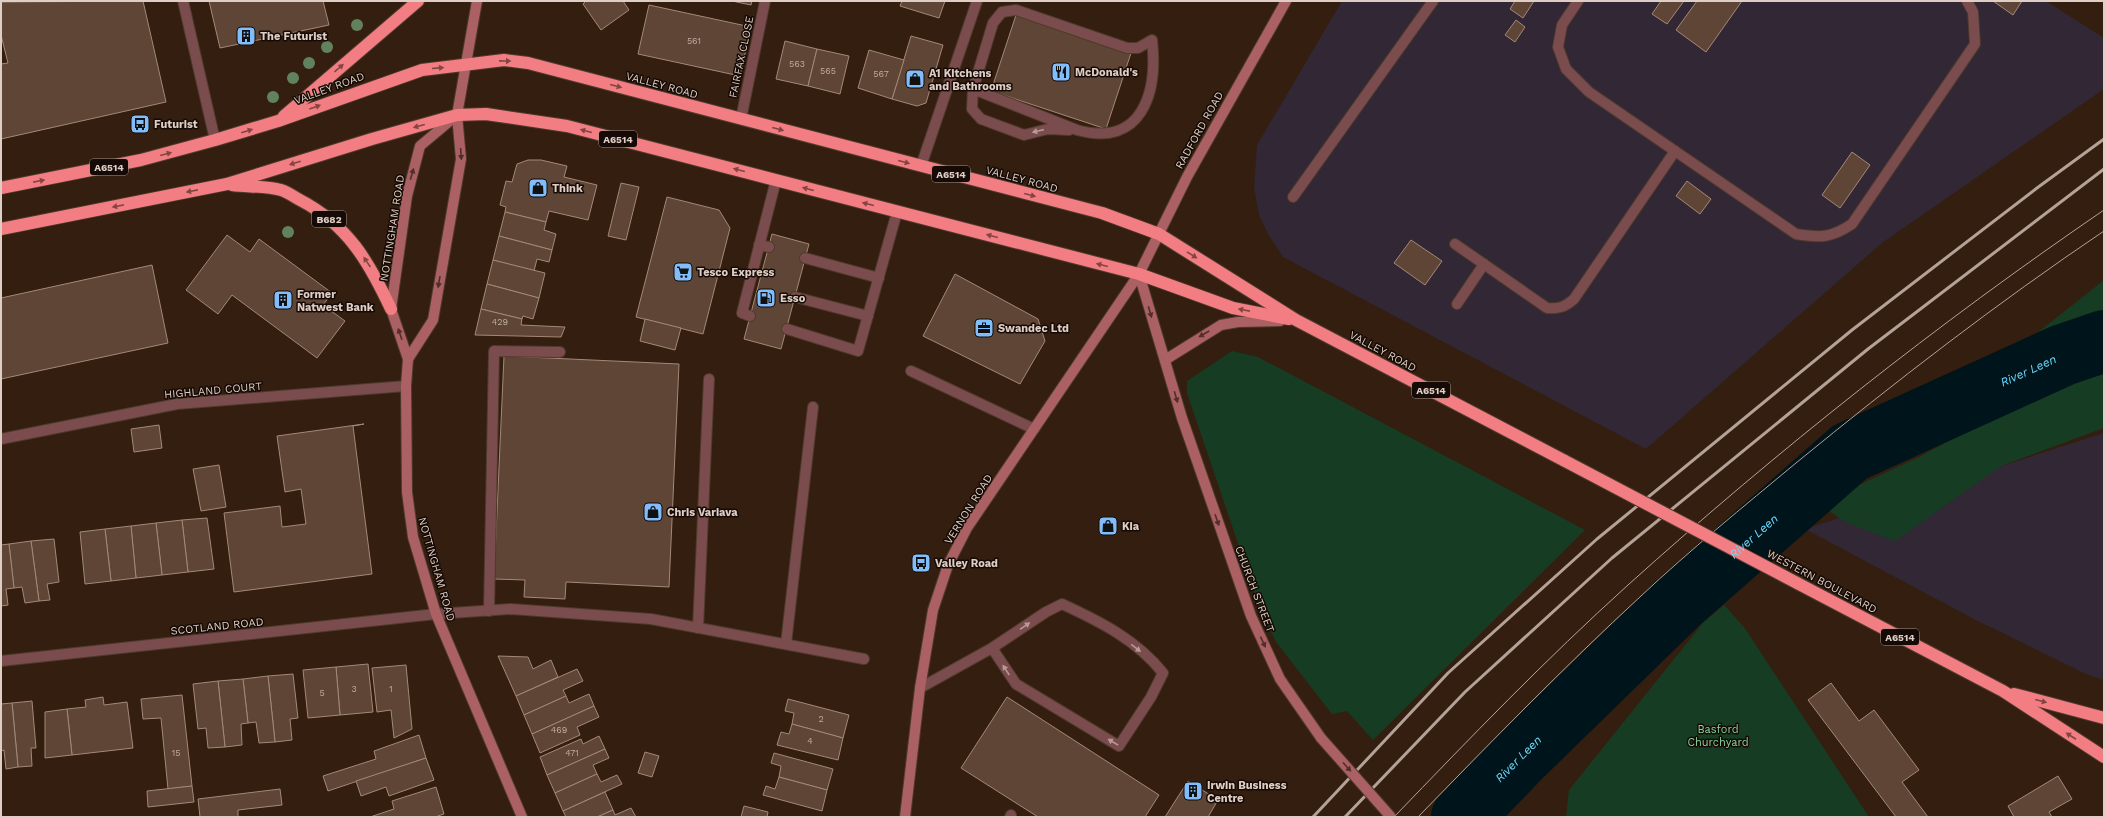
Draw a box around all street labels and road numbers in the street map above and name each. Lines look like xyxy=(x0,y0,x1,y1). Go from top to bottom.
street label: FAIRFAX CLOSE xyxy=(726,15,756,99)
street label: VALLEY ROAD xyxy=(292,70,366,107)
street label: VALLEY ROAD xyxy=(624,70,699,101)
street label: RADFORD ROAD xyxy=(1173,89,1226,171)
road number: A6514 xyxy=(599,131,637,147)
road number: A6514 xyxy=(90,159,128,175)
street label: VALLEY ROAD xyxy=(984,164,1059,195)
road number: A6514 xyxy=(932,166,970,182)
street label: NOTTINGHAM ROAD xyxy=(378,174,407,282)
road number: B682 xyxy=(312,211,346,227)
street label: VALLEY ROAD xyxy=(1347,328,1419,375)
street label: HIGHLAND COURT xyxy=(164,380,263,401)
road number: A6514 xyxy=(1412,382,1450,398)
street label: VERNON ROAD xyxy=(942,472,995,547)
street label: NOTTINGHAM ROAD xyxy=(415,516,458,623)
street label: CHURCH STREET xyxy=(1232,544,1277,634)
street label: WESTERN BOULEVARD xyxy=(1764,547,1879,616)
street label: SCOTLAND ROAD xyxy=(170,615,264,638)
road number: A6514 xyxy=(1881,629,1919,645)

